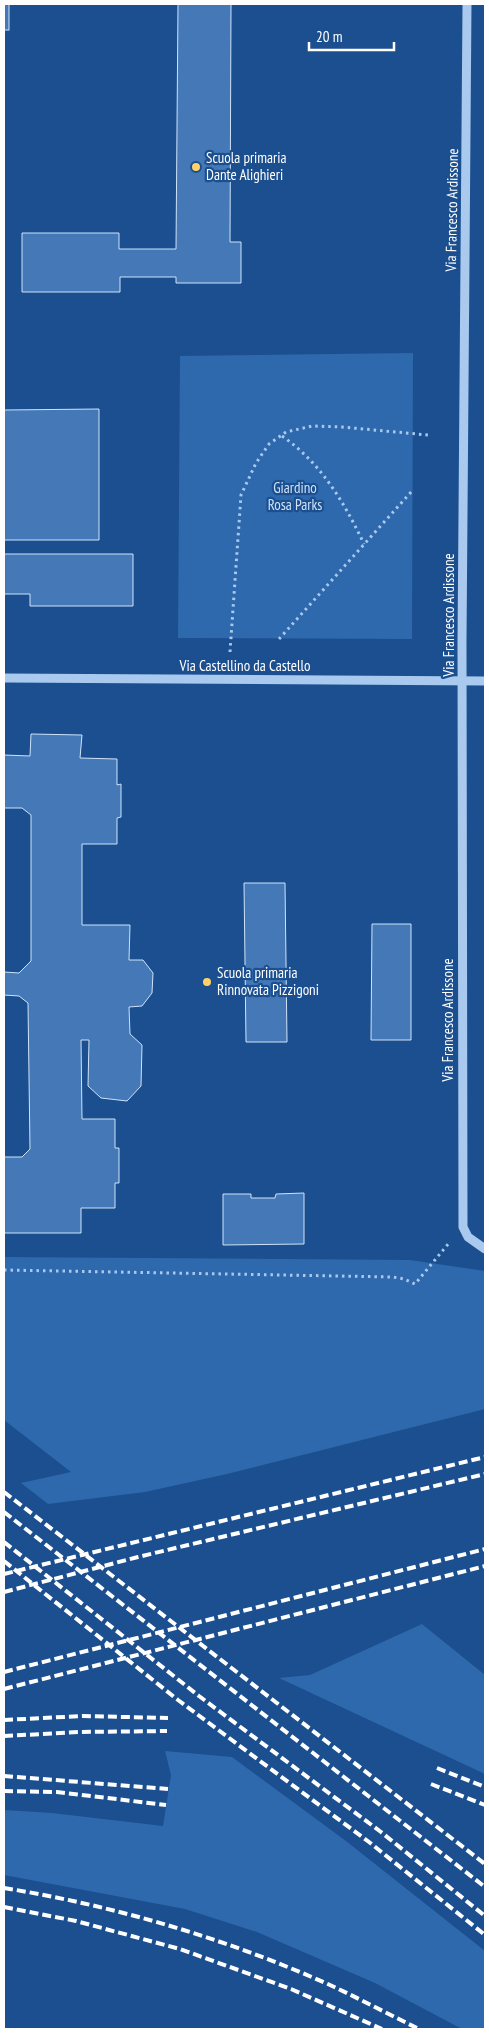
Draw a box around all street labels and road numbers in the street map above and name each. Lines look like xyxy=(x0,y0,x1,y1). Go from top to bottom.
street label: Via Francesco Ardissone xyxy=(441,148,462,273)
street label: Via Francesco Ardissone xyxy=(439,553,458,678)
street label: Via Castellino da Castello xyxy=(179,656,310,675)
street label: Via Francesco Ardissone xyxy=(438,958,457,1083)

